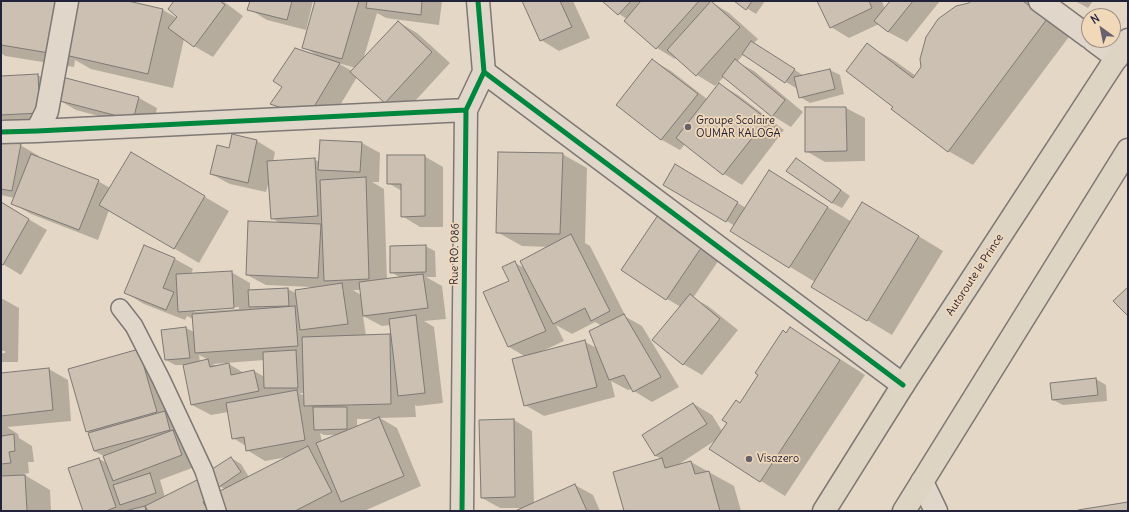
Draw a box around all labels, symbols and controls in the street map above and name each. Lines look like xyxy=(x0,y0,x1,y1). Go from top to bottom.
north arrow xyxy=(1081,8,1121,48)
text: N xyxy=(1088,11,1102,27)
place label: Groupe Scolaire OUMAR KALOGA xyxy=(696,114,781,140)
marker: Groupe Scolaire OUMAR KALOGA xyxy=(683,122,693,132)
street label: Rue RO. 086 xyxy=(448,223,462,285)
street label: Autoroute le Prince xyxy=(944,232,1006,318)
place label: Visazero xyxy=(757,452,799,466)
marker: Visazero xyxy=(744,454,754,464)

